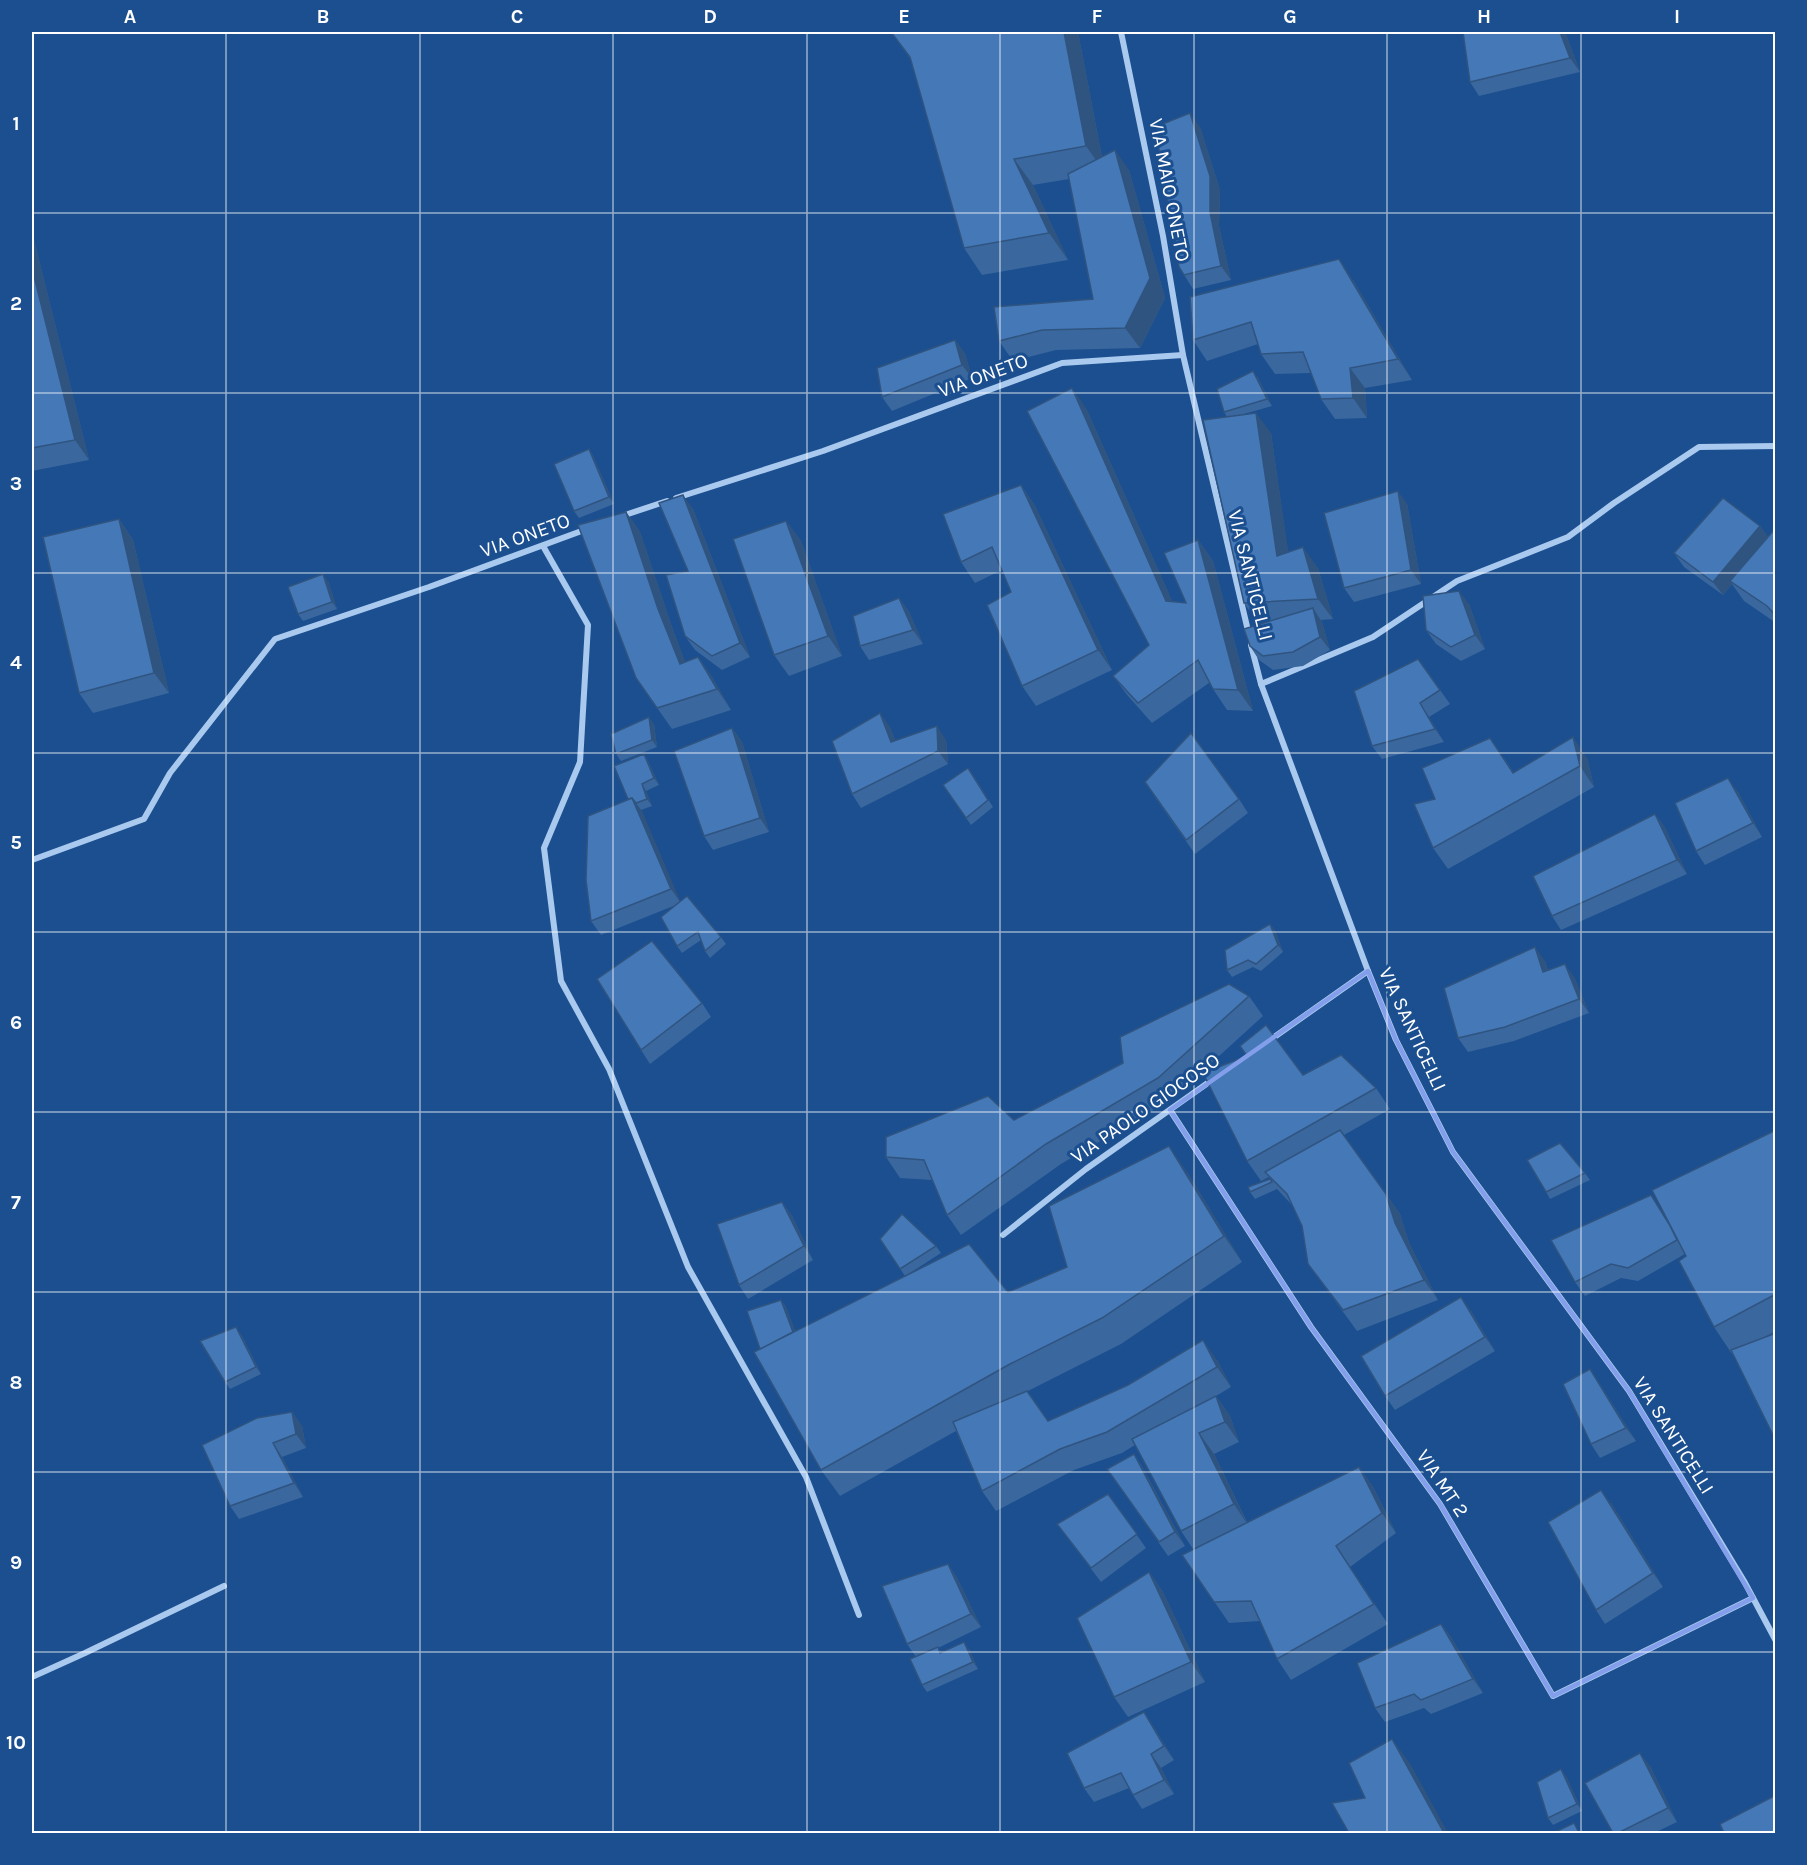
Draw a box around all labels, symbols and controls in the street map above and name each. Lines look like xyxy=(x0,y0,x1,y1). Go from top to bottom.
text: A xyxy=(124,5,137,28)
text: B xyxy=(317,5,329,28)
text: C xyxy=(511,5,523,28)
text: D xyxy=(703,5,717,28)
text: E xyxy=(898,5,910,28)
text: F xyxy=(1092,5,1103,28)
text: G xyxy=(1283,5,1297,28)
text: H xyxy=(1477,5,1491,28)
text: I xyxy=(1674,5,1680,28)
text: 1 xyxy=(12,112,20,135)
street label: VIA MAIO ONETO xyxy=(1144,116,1195,264)
text: 2 xyxy=(10,292,22,315)
street label: VIA ONETO xyxy=(935,349,1031,402)
text: 3 xyxy=(10,472,22,495)
street label: VIA SANTICELLI xyxy=(1223,507,1278,643)
street label: VIA ONETO xyxy=(477,509,573,562)
text: 4 xyxy=(10,651,22,674)
text: 5 xyxy=(10,831,22,854)
street label: VIA SANTICELLI xyxy=(1374,964,1451,1095)
text: 6 xyxy=(10,1011,22,1034)
street label: VIA PAOLO GIOCOSO xyxy=(1066,1048,1224,1168)
text: 7 xyxy=(11,1191,21,1214)
text: 8 xyxy=(10,1371,22,1394)
street label: VIA SANTICELLI xyxy=(1628,1372,1719,1498)
street label: VIA MT 2 xyxy=(1412,1445,1473,1521)
text: 9 xyxy=(10,1551,22,1574)
text: 10 xyxy=(6,1731,26,1754)

